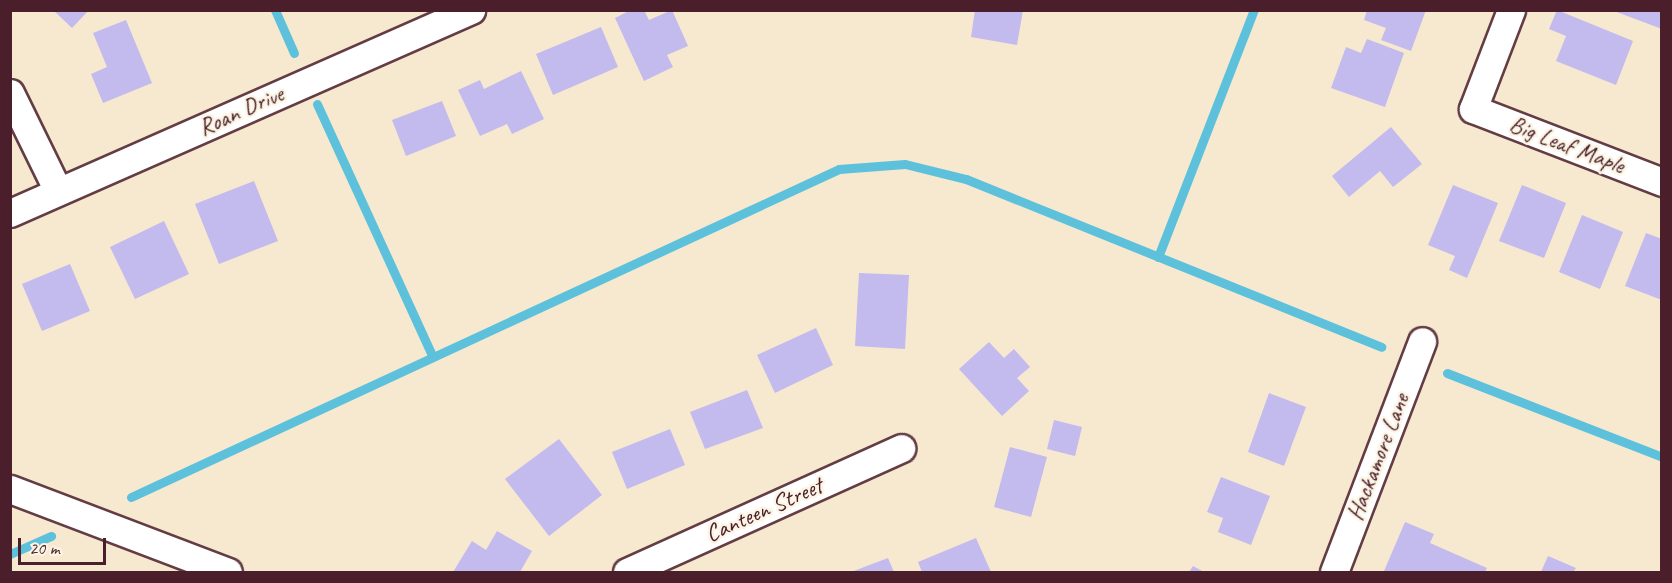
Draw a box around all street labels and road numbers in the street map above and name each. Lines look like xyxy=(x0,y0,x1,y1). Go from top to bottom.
street label: Roan Drive xyxy=(194,79,288,143)
street label: Big Leaf Maple xyxy=(1506,110,1628,180)
street label: Hackamore Lane xyxy=(1340,389,1416,525)
street label: Canteen Street xyxy=(701,471,827,549)

